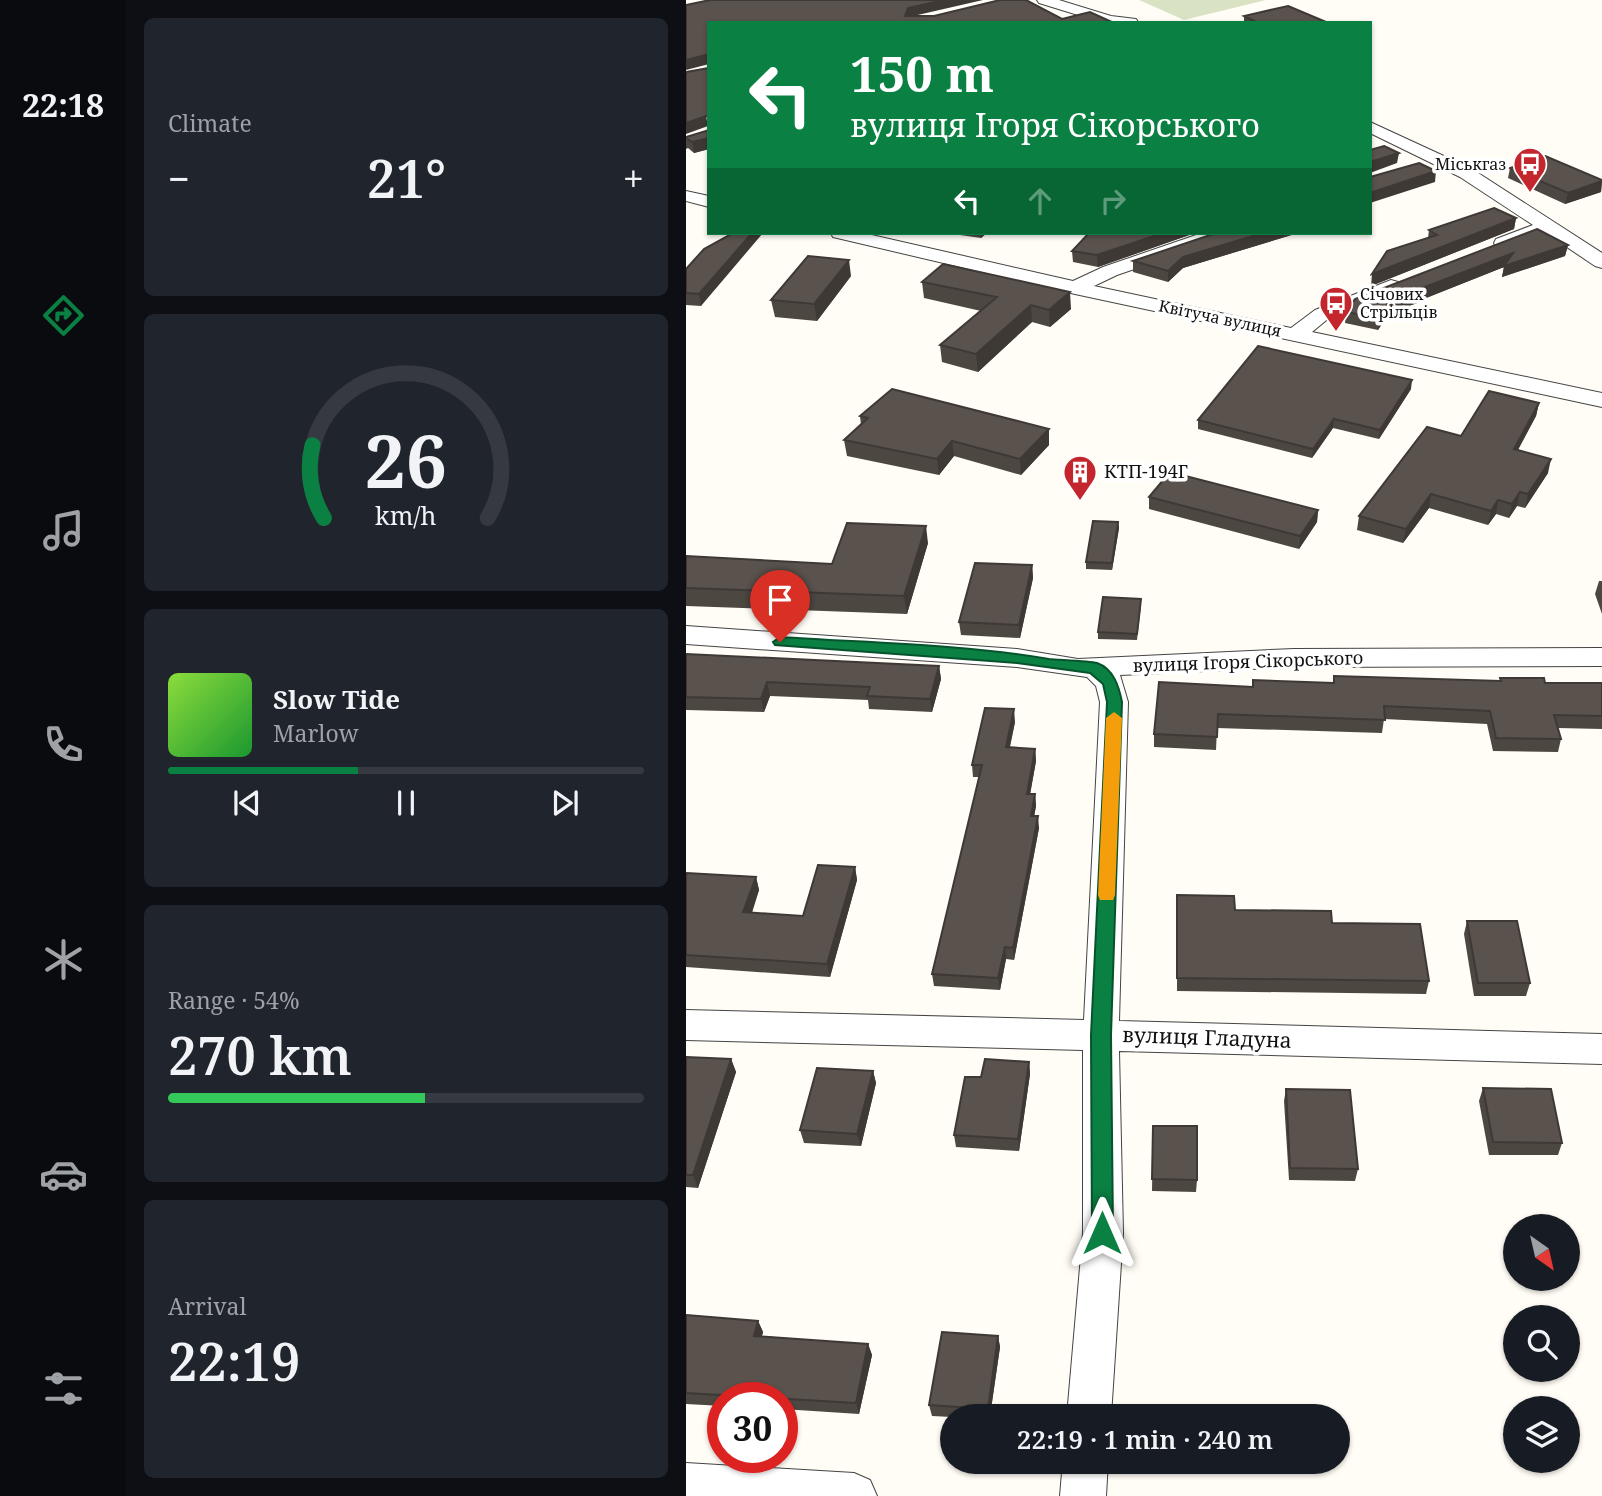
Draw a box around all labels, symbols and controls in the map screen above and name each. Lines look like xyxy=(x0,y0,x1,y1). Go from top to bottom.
text: 150 m xyxy=(850,40,994,106)
icon: left xyxy=(735,49,826,140)
text: 22:18 xyxy=(22,83,104,126)
text: вулиця Ігоря Сікорського xyxy=(850,103,1260,146)
text: Climate xyxy=(168,107,252,139)
text: 21° xyxy=(367,142,446,213)
bus stop icon: Міськгаз xyxy=(1511,145,1549,194)
text: − xyxy=(168,152,190,204)
text: + xyxy=(623,152,644,204)
place label: Міськгаз xyxy=(1435,153,1506,175)
icon: left xyxy=(948,182,986,220)
icon: ahead xyxy=(1021,182,1059,220)
icon: right xyxy=(1094,182,1132,220)
place label: Січових Стрільців xyxy=(1360,283,1437,323)
bus stop icon: Січових Стрільців xyxy=(1317,284,1355,333)
icon: directions xyxy=(39,291,88,340)
street label: Квітуча вулиця xyxy=(1157,294,1283,342)
text: 26 xyxy=(365,411,447,510)
building icon: КТП-194Г xyxy=(1061,453,1099,502)
place label: КТП-194Г xyxy=(1104,459,1188,483)
text: km/h xyxy=(375,498,437,532)
icon: music xyxy=(39,506,88,555)
pin xyxy=(750,570,810,642)
icon: arrive xyxy=(761,581,799,619)
street label: вулиця Ігоря Сікорського xyxy=(1132,645,1364,677)
text: Slow Tide xyxy=(273,681,400,717)
text: Marlow xyxy=(273,717,359,749)
icon: phone xyxy=(39,720,88,769)
icon: previous xyxy=(228,784,266,822)
icon: pause xyxy=(387,784,425,822)
icon: next xyxy=(546,784,584,822)
icon: climate xyxy=(39,935,88,984)
text: Range · 54% xyxy=(168,984,300,1016)
text: 270 km xyxy=(168,1019,352,1090)
street label: вулиця Гладуна xyxy=(1122,1020,1292,1054)
icon: car xyxy=(39,1150,88,1199)
position arrow xyxy=(1065,1196,1139,1270)
north arrow xyxy=(1503,1214,1580,1292)
map controls xyxy=(1503,1214,1580,1473)
text: Arrival xyxy=(168,1290,247,1322)
button: search xyxy=(1503,1305,1580,1382)
text: 22:19 xyxy=(168,1325,301,1396)
icon: filters xyxy=(39,1364,88,1413)
speed limit sign: 30 xyxy=(707,1382,798,1473)
button: layers xyxy=(1503,1396,1580,1473)
text: 22:19 · 1 min · 240 m xyxy=(1017,1421,1273,1457)

